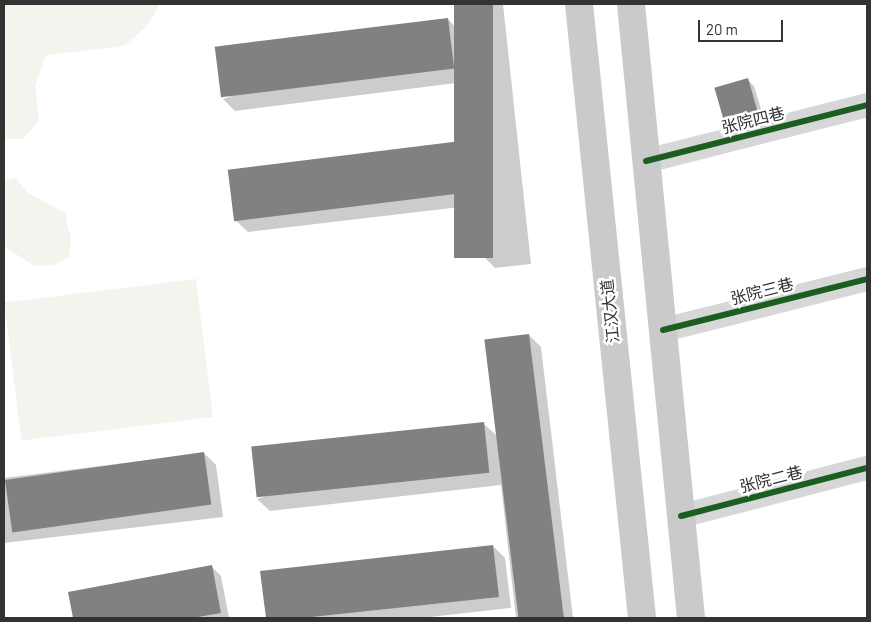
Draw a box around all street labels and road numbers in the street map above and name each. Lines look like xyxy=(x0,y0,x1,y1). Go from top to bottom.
street label: 张院四巷 xyxy=(720,103,786,137)
street label: 张院三巷 xyxy=(729,274,795,308)
street label: 江汉大道 xyxy=(597,278,623,344)
street label: 张院二巷 xyxy=(738,462,804,496)

